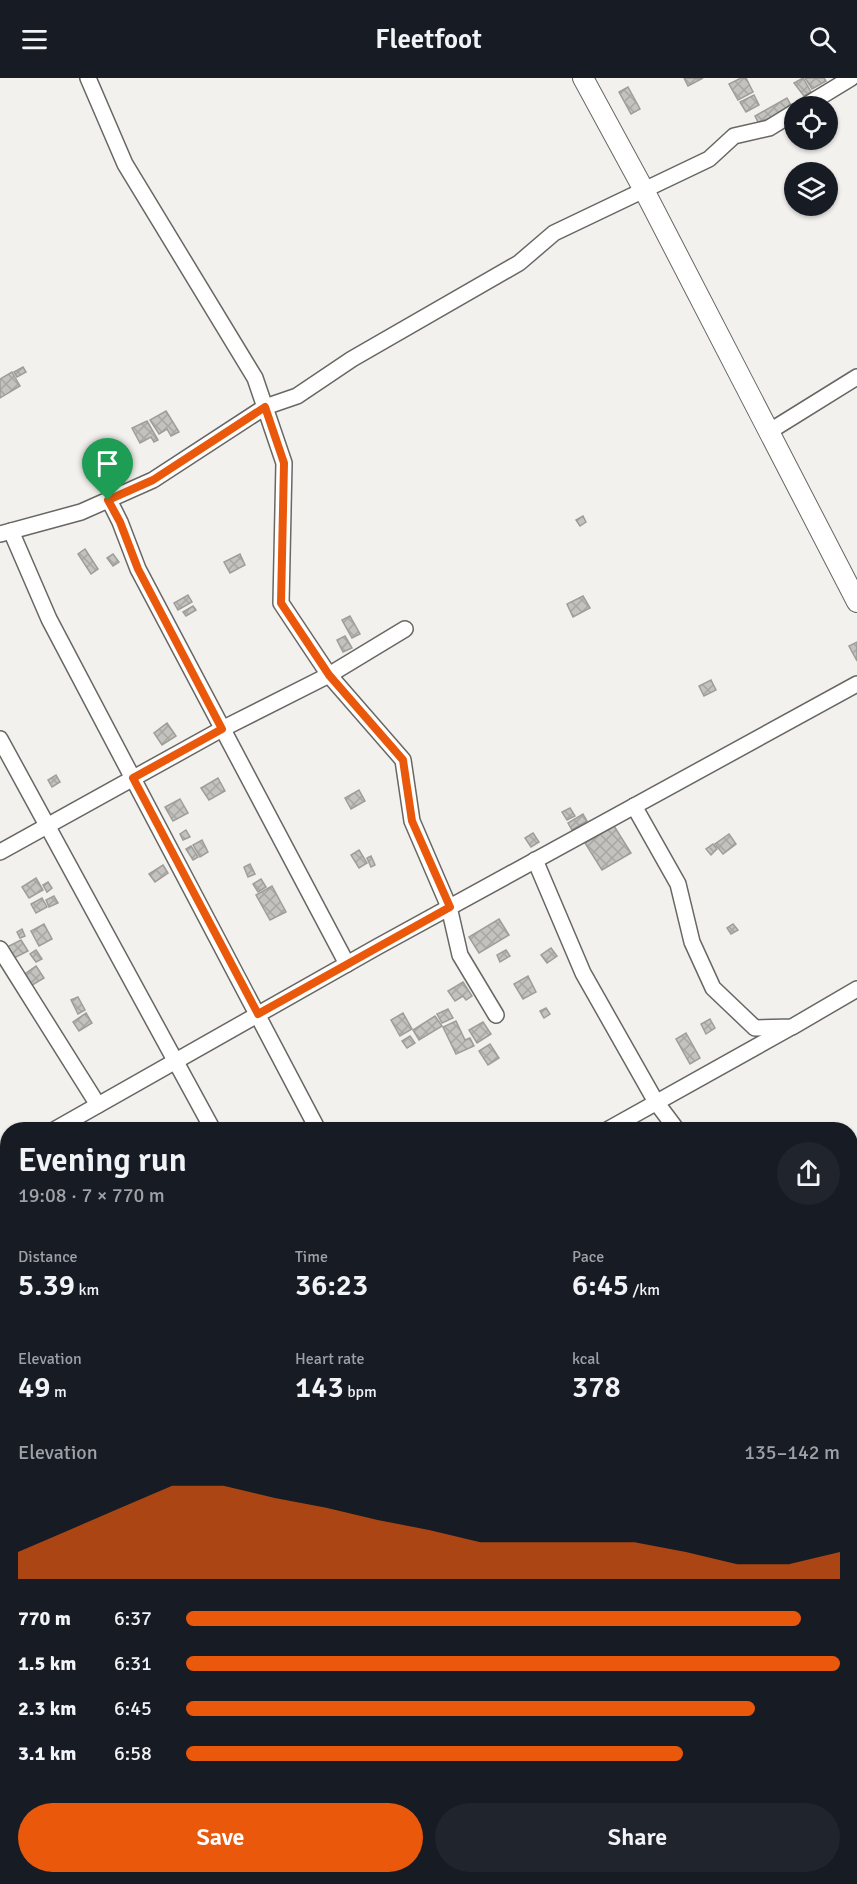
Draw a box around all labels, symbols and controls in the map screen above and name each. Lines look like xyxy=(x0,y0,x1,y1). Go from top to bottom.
icon: menu xyxy=(18,23,51,56)
text: Fleetfoot xyxy=(375,23,482,56)
icon: search xyxy=(806,23,839,56)
map controls xyxy=(784,96,838,216)
button: locate xyxy=(784,96,838,150)
button: layers xyxy=(784,162,838,216)
pin xyxy=(82,438,133,500)
icon: arrive xyxy=(91,447,124,480)
text: Evening run xyxy=(18,1140,187,1181)
button: share xyxy=(777,1142,840,1205)
text: 19:08 · 7 × 770 m xyxy=(18,1183,165,1208)
text: Distance xyxy=(18,1247,78,1267)
text: Time xyxy=(295,1247,328,1267)
text: Pace xyxy=(572,1247,604,1267)
text: 5.39 xyxy=(18,1267,75,1304)
text: 36:23 xyxy=(295,1267,368,1304)
text: 6:45 xyxy=(572,1267,629,1304)
text: km xyxy=(75,1280,99,1300)
text: /km xyxy=(629,1280,660,1300)
text: Elevation xyxy=(18,1349,82,1369)
text: Heart rate xyxy=(295,1349,364,1369)
text: kcal xyxy=(572,1349,600,1369)
text: 49 xyxy=(18,1369,50,1406)
text: 143 xyxy=(295,1369,344,1406)
text: 378 xyxy=(572,1369,621,1406)
text: m xyxy=(50,1382,67,1402)
text: bpm xyxy=(344,1382,377,1402)
text: Elevation xyxy=(18,1440,98,1465)
text: 135–142 m xyxy=(744,1440,840,1465)
text: 770 m xyxy=(18,1606,71,1631)
text: 6:37 xyxy=(114,1606,152,1631)
text: 1.5 km xyxy=(18,1651,76,1676)
text: 6:31 xyxy=(114,1651,152,1676)
text: 2.3 km xyxy=(18,1696,76,1721)
text: 6:45 xyxy=(114,1696,152,1721)
text: 3.1 km xyxy=(18,1741,76,1766)
text: 6:58 xyxy=(114,1741,152,1766)
button: Save xyxy=(18,1803,423,1872)
button: Share xyxy=(435,1803,840,1872)

